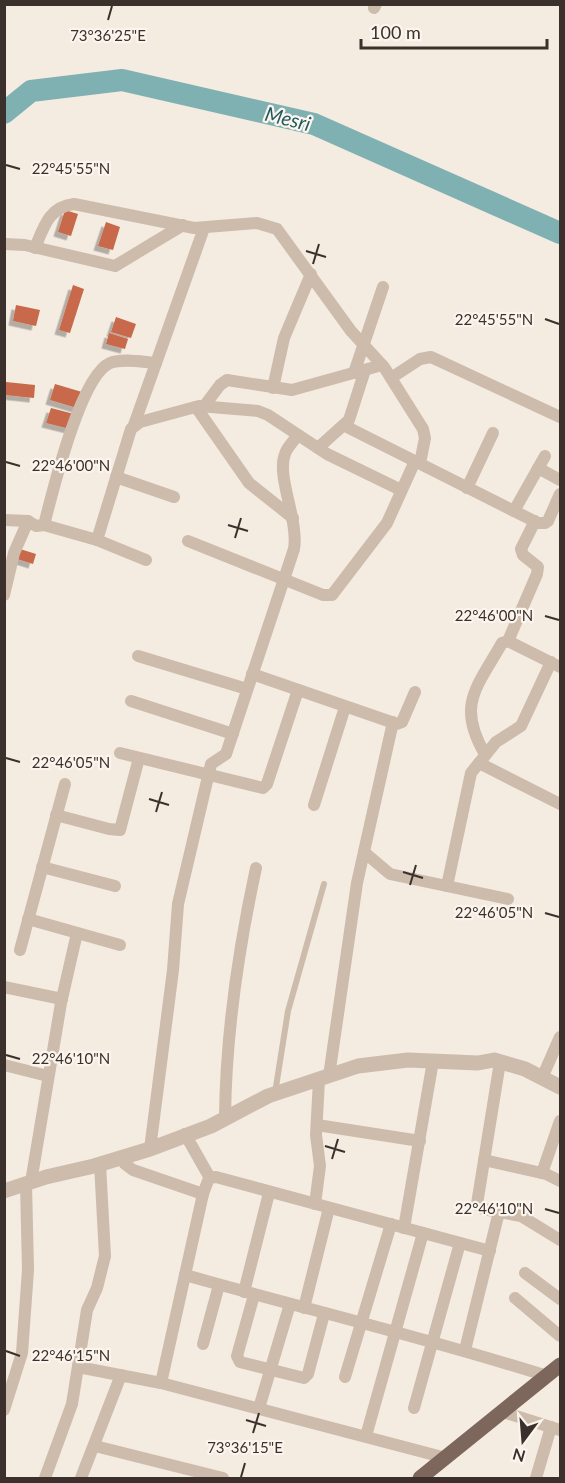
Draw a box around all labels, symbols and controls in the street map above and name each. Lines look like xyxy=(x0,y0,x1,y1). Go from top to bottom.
scale bar xyxy=(361,12,547,50)
text: 100 m xyxy=(370,21,421,43)
text: 73°36'25"E xyxy=(70,26,146,44)
water label: Mesri xyxy=(263,101,314,135)
text: 22°45'55"N xyxy=(32,159,110,177)
text: 22°45'55"N xyxy=(455,310,533,328)
text: 22°46'00"N xyxy=(32,456,110,474)
text: 22°46'00"N xyxy=(455,606,533,624)
text: 22°46'05"N xyxy=(32,753,110,771)
text: 22°46'05"N xyxy=(455,903,533,921)
text: 22°46'10"N xyxy=(32,1049,110,1067)
text: 22°46'10"N xyxy=(455,1199,533,1217)
text: 22°46'15"N xyxy=(32,1346,110,1364)
north arrow xyxy=(493,1411,553,1471)
text: 73°36'15"E xyxy=(207,1438,283,1456)
text: N xyxy=(510,1445,527,1467)

